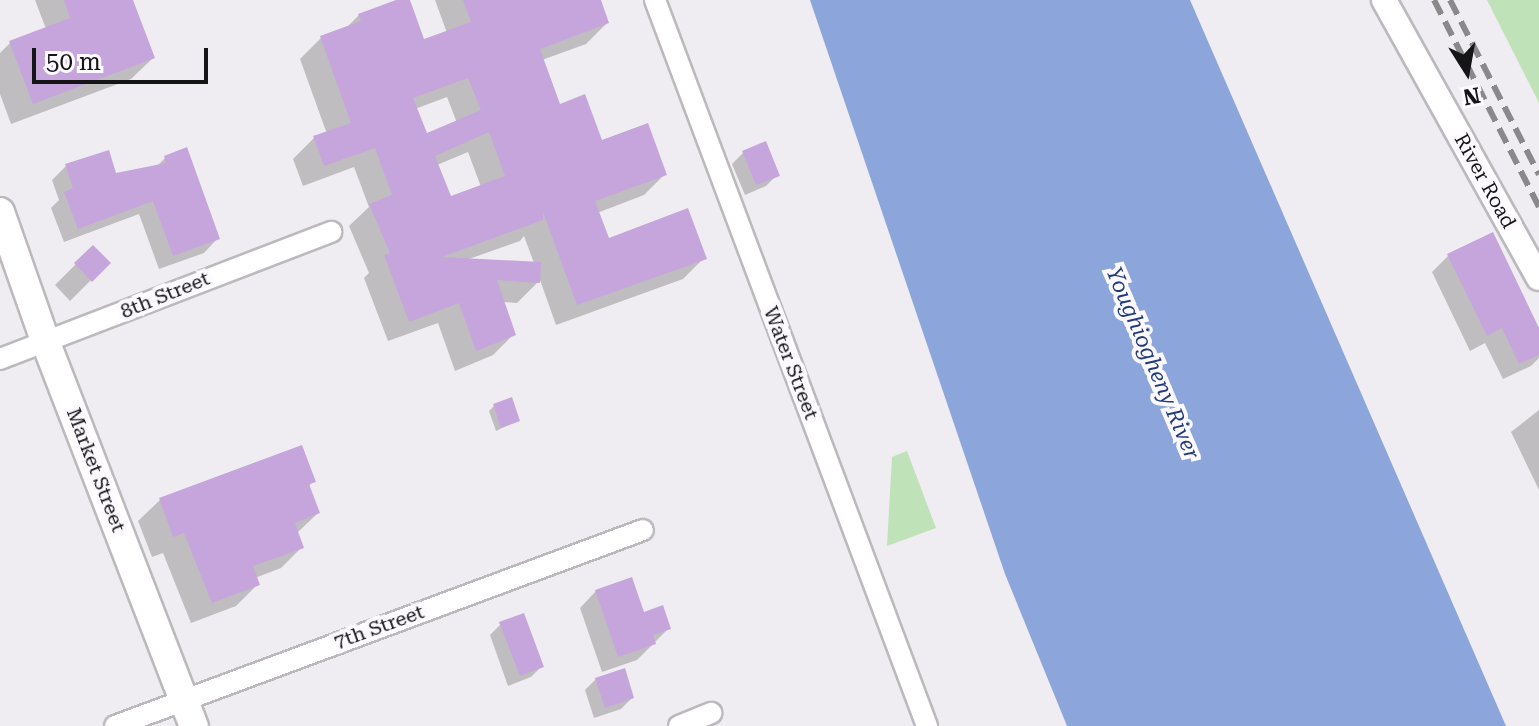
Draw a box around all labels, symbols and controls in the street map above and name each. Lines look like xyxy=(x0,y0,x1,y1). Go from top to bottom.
scale bar xyxy=(36,32,212,82)
north arrow xyxy=(1427,32,1507,112)
text: 50 m xyxy=(46,48,101,76)
text: N xyxy=(1461,82,1482,110)
street label: River Road xyxy=(1449,129,1521,233)
water label: Youghiogheny River xyxy=(1100,263,1206,463)
street label: 8th Street xyxy=(117,266,213,324)
street label: Water Street xyxy=(758,303,824,423)
street label: Market Street xyxy=(61,405,131,535)
street label: 7th Street xyxy=(331,600,427,654)

